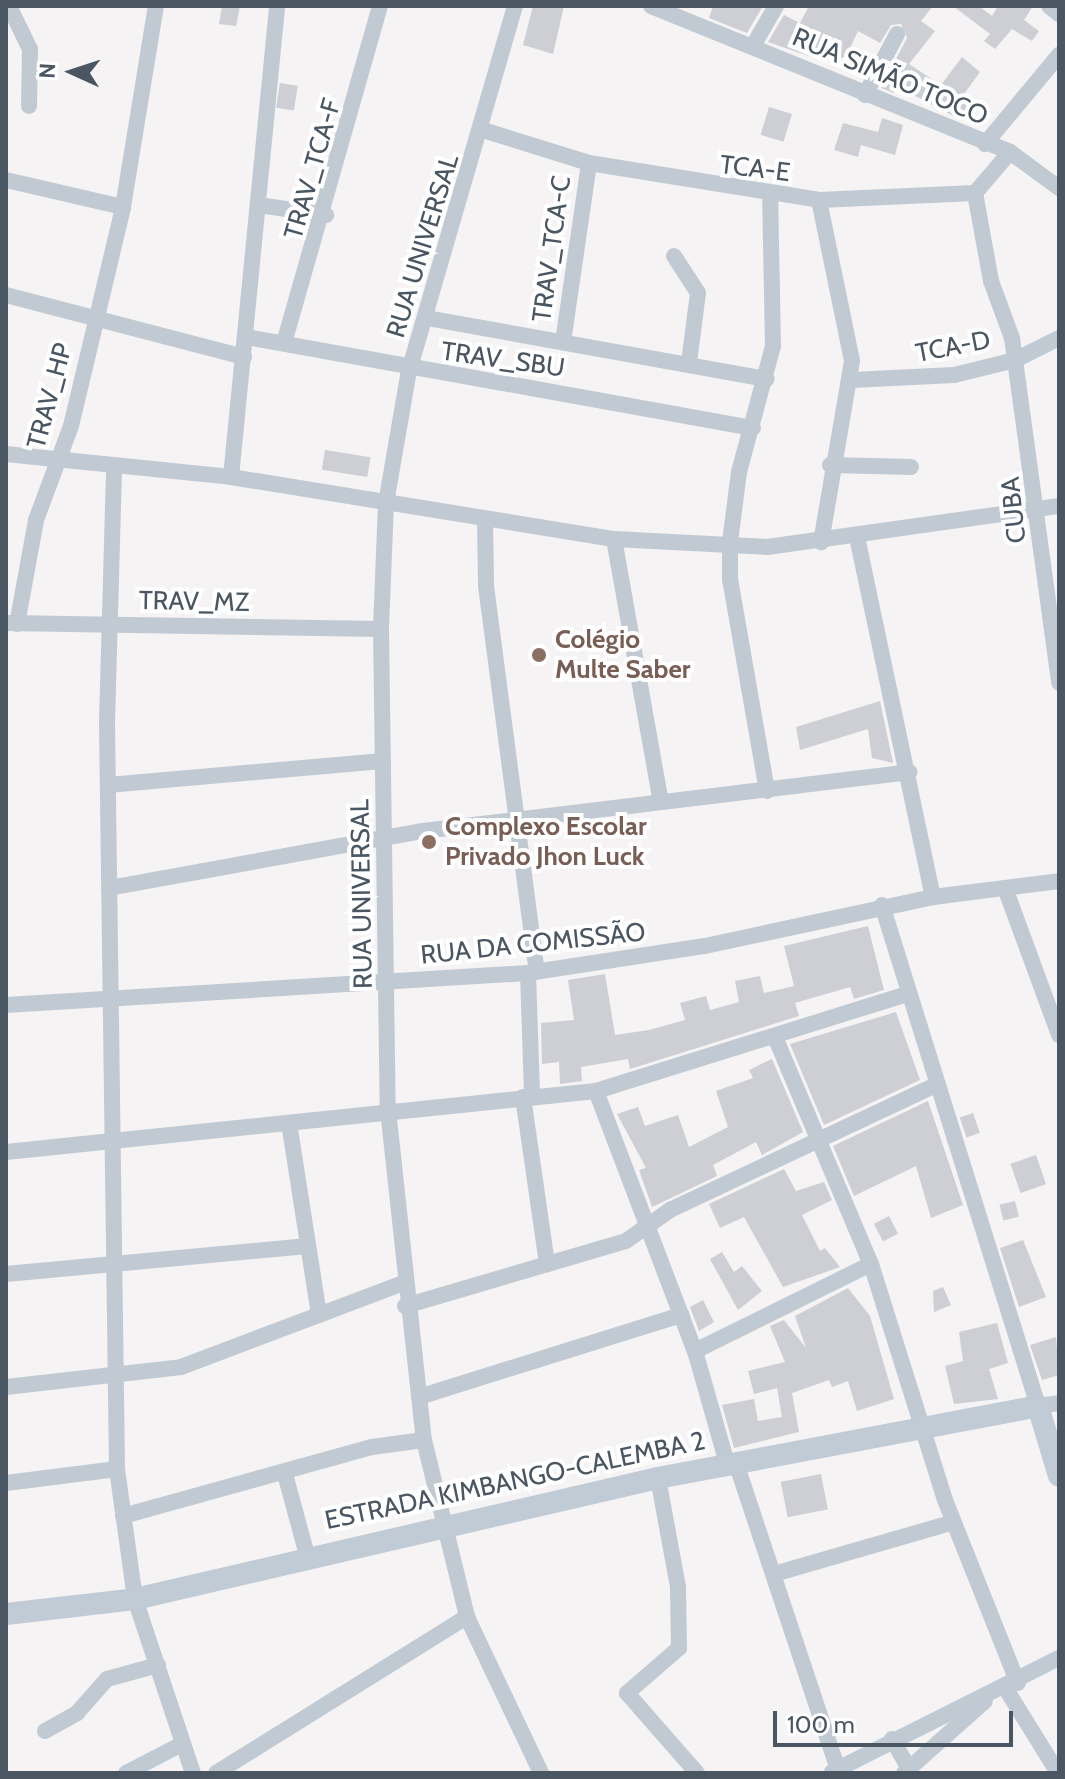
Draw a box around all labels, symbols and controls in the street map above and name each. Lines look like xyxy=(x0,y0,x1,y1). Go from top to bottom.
street label: RUA SIMÃO TOCO xyxy=(788,22,992,132)
north arrow xyxy=(32,32,112,112)
text: N xyxy=(34,62,61,79)
street label: TRAV_TCA-F xyxy=(278,95,348,243)
street label: TCA-E xyxy=(718,149,792,189)
street label: RUA UNIVERSAL xyxy=(380,151,466,341)
street label: TRAV_TCA-C xyxy=(526,174,578,324)
street label: TCA-D xyxy=(913,325,993,369)
street label: TRAV_SBU xyxy=(439,336,567,384)
street label: TRAV_HP xyxy=(21,340,79,452)
street label: CUBA xyxy=(995,475,1033,545)
street label: TRAV_MZ xyxy=(139,585,249,619)
place label: Colégio Multe Saber xyxy=(555,624,690,686)
marker: Colégio Multe Saber xyxy=(530,646,548,664)
street label: RUA UNIVERSAL xyxy=(345,799,379,989)
place label: Complexo Escolar Privado Jhon Luck xyxy=(445,811,647,872)
marker: Complexo Escolar Privado Jhon Luck xyxy=(420,833,438,851)
street label: RUA DA COMISSÃO xyxy=(419,917,647,971)
street label: ESTRADA KIMBANGO-CALEMBA 2 xyxy=(322,1425,708,1537)
scale bar xyxy=(777,1695,1017,1745)
text: 100 m xyxy=(787,1710,855,1739)

